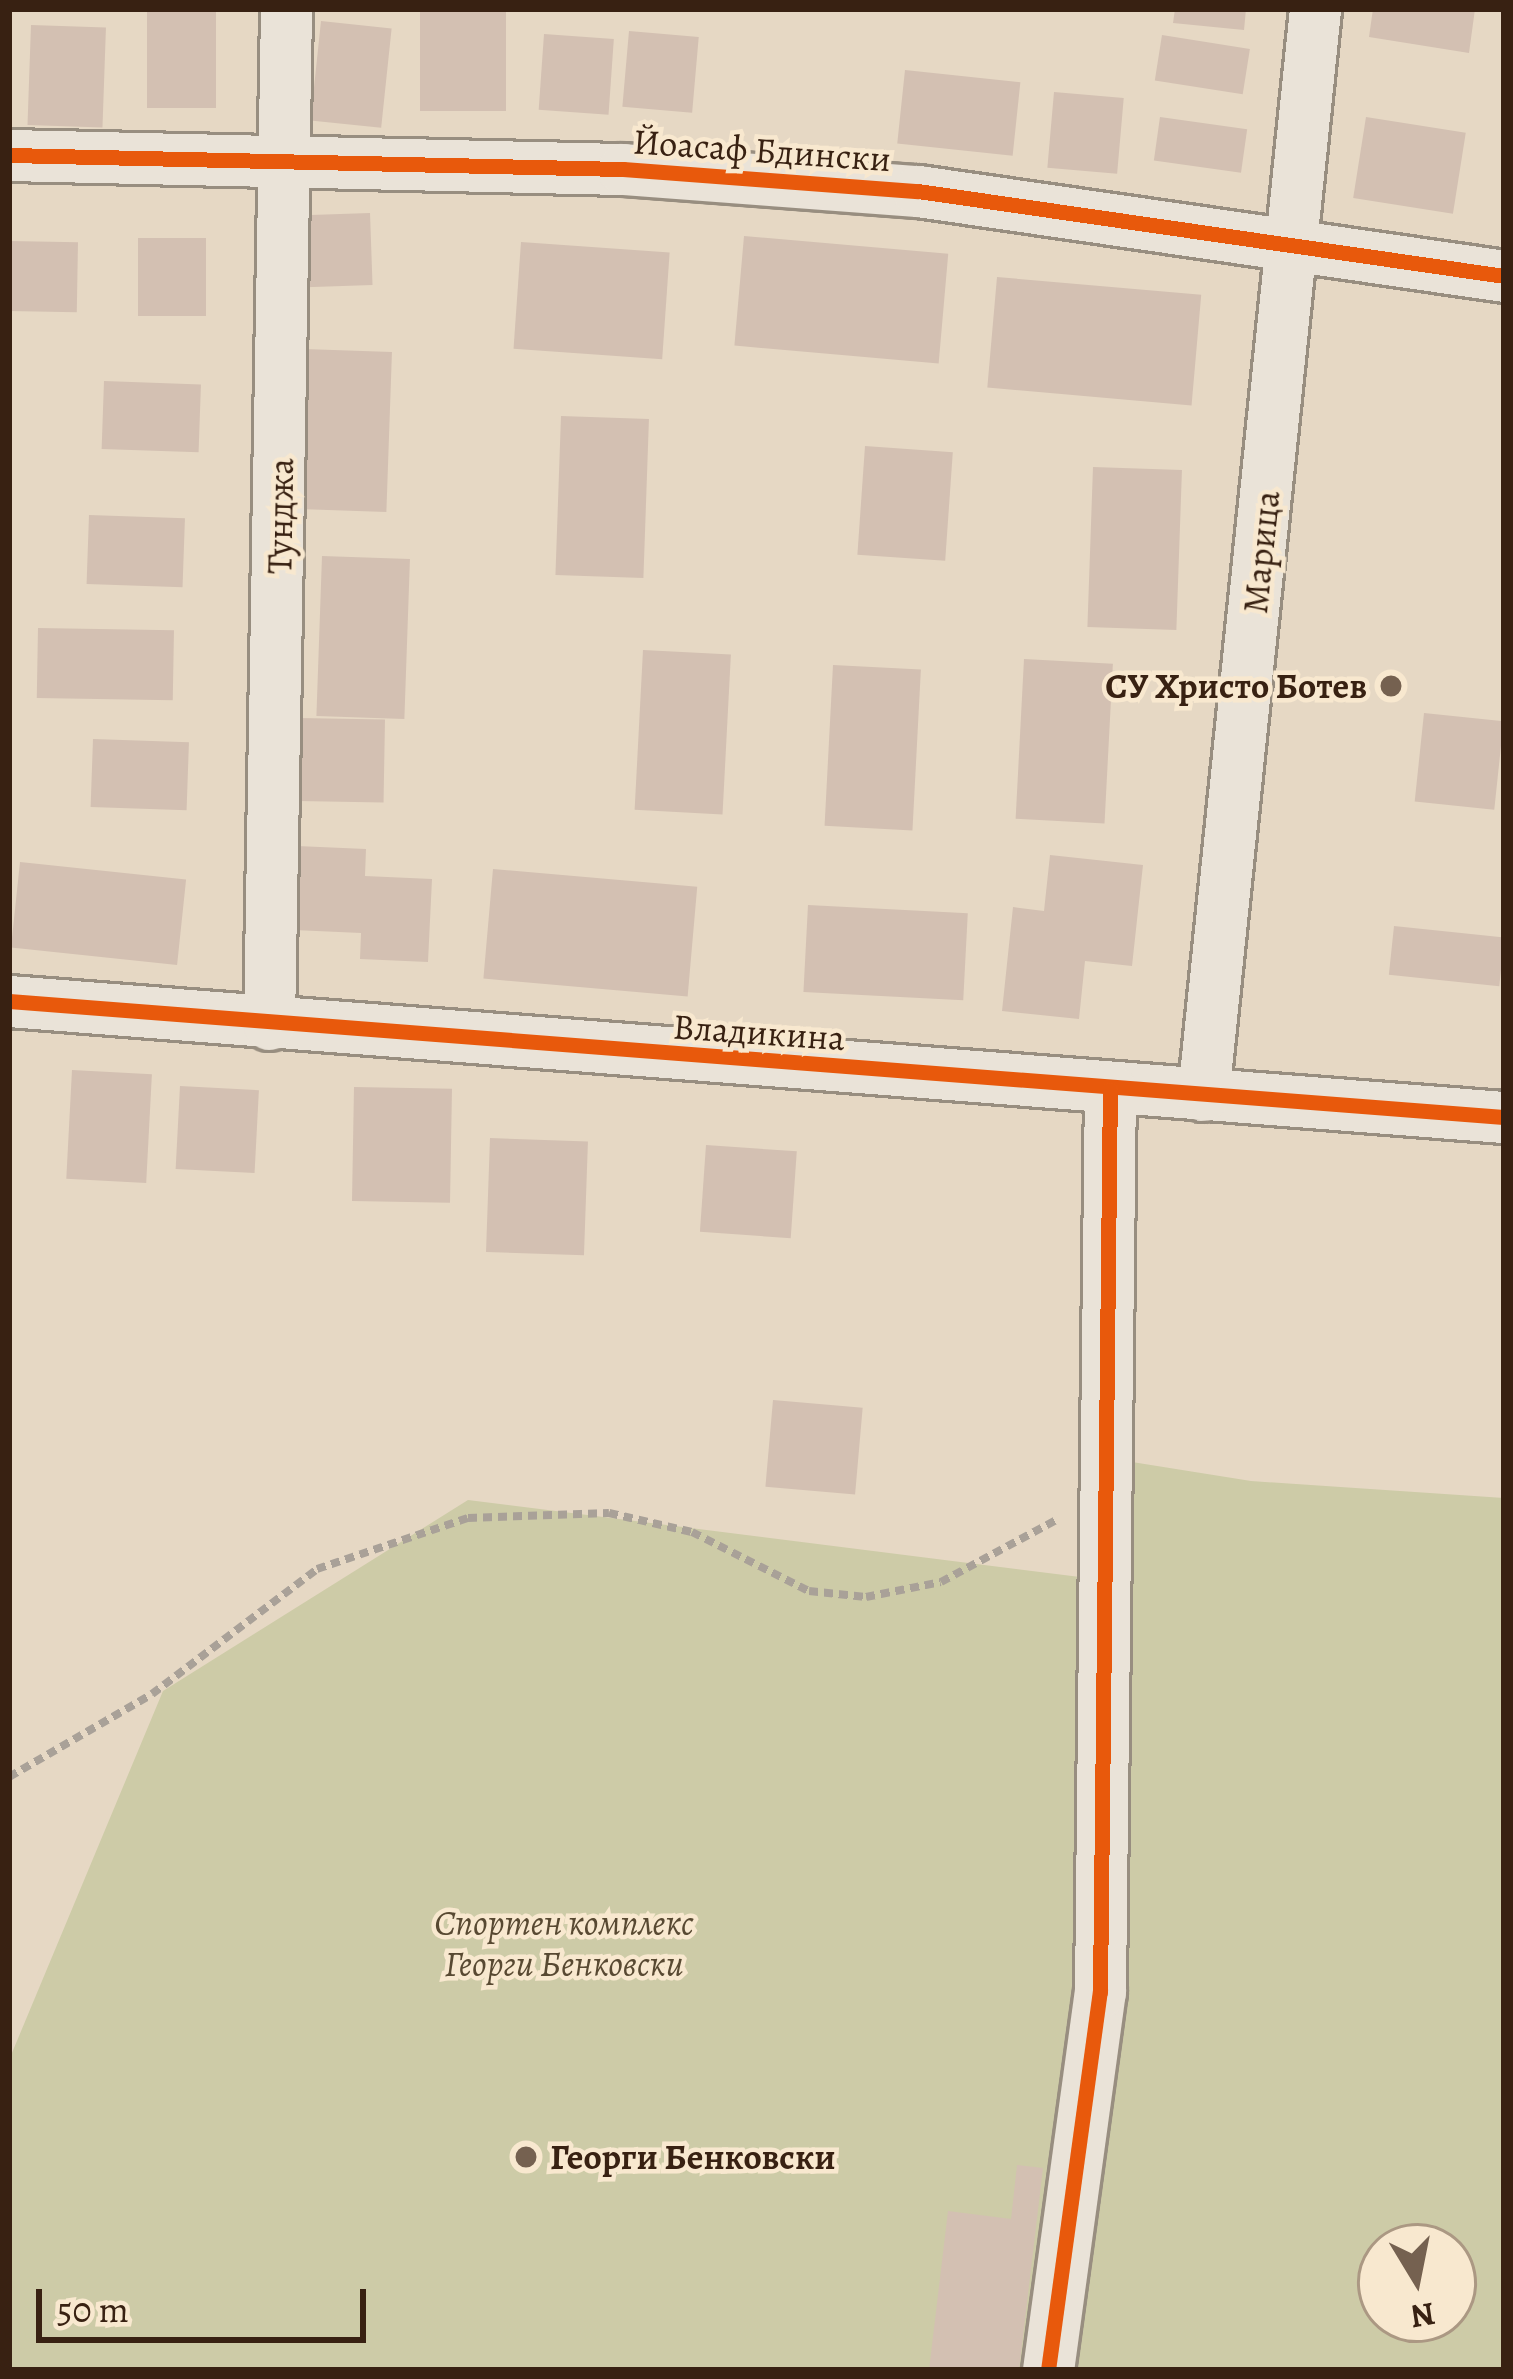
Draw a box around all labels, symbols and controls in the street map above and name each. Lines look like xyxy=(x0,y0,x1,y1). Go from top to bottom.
street label: Йоасаф Бдински xyxy=(632,119,892,181)
street label: Тунджа xyxy=(257,458,303,574)
street label: Марица xyxy=(1233,488,1289,616)
place label: СУ Христо Ботев xyxy=(1105,664,1367,708)
marker: СУ Христо Ботев xyxy=(1378,673,1404,699)
street label: Владикина xyxy=(672,1004,846,1060)
park label: Спортен комплекс Георги Бенковски xyxy=(434,1900,694,1985)
place label: Георги Бенковски xyxy=(550,2135,836,2179)
marker: Георги Бенковски xyxy=(513,2144,539,2170)
north arrow xyxy=(1357,2223,1477,2343)
scale bar xyxy=(42,2265,372,2339)
text: 50 m xyxy=(57,2285,129,2334)
text: N xyxy=(1407,2292,1439,2340)

